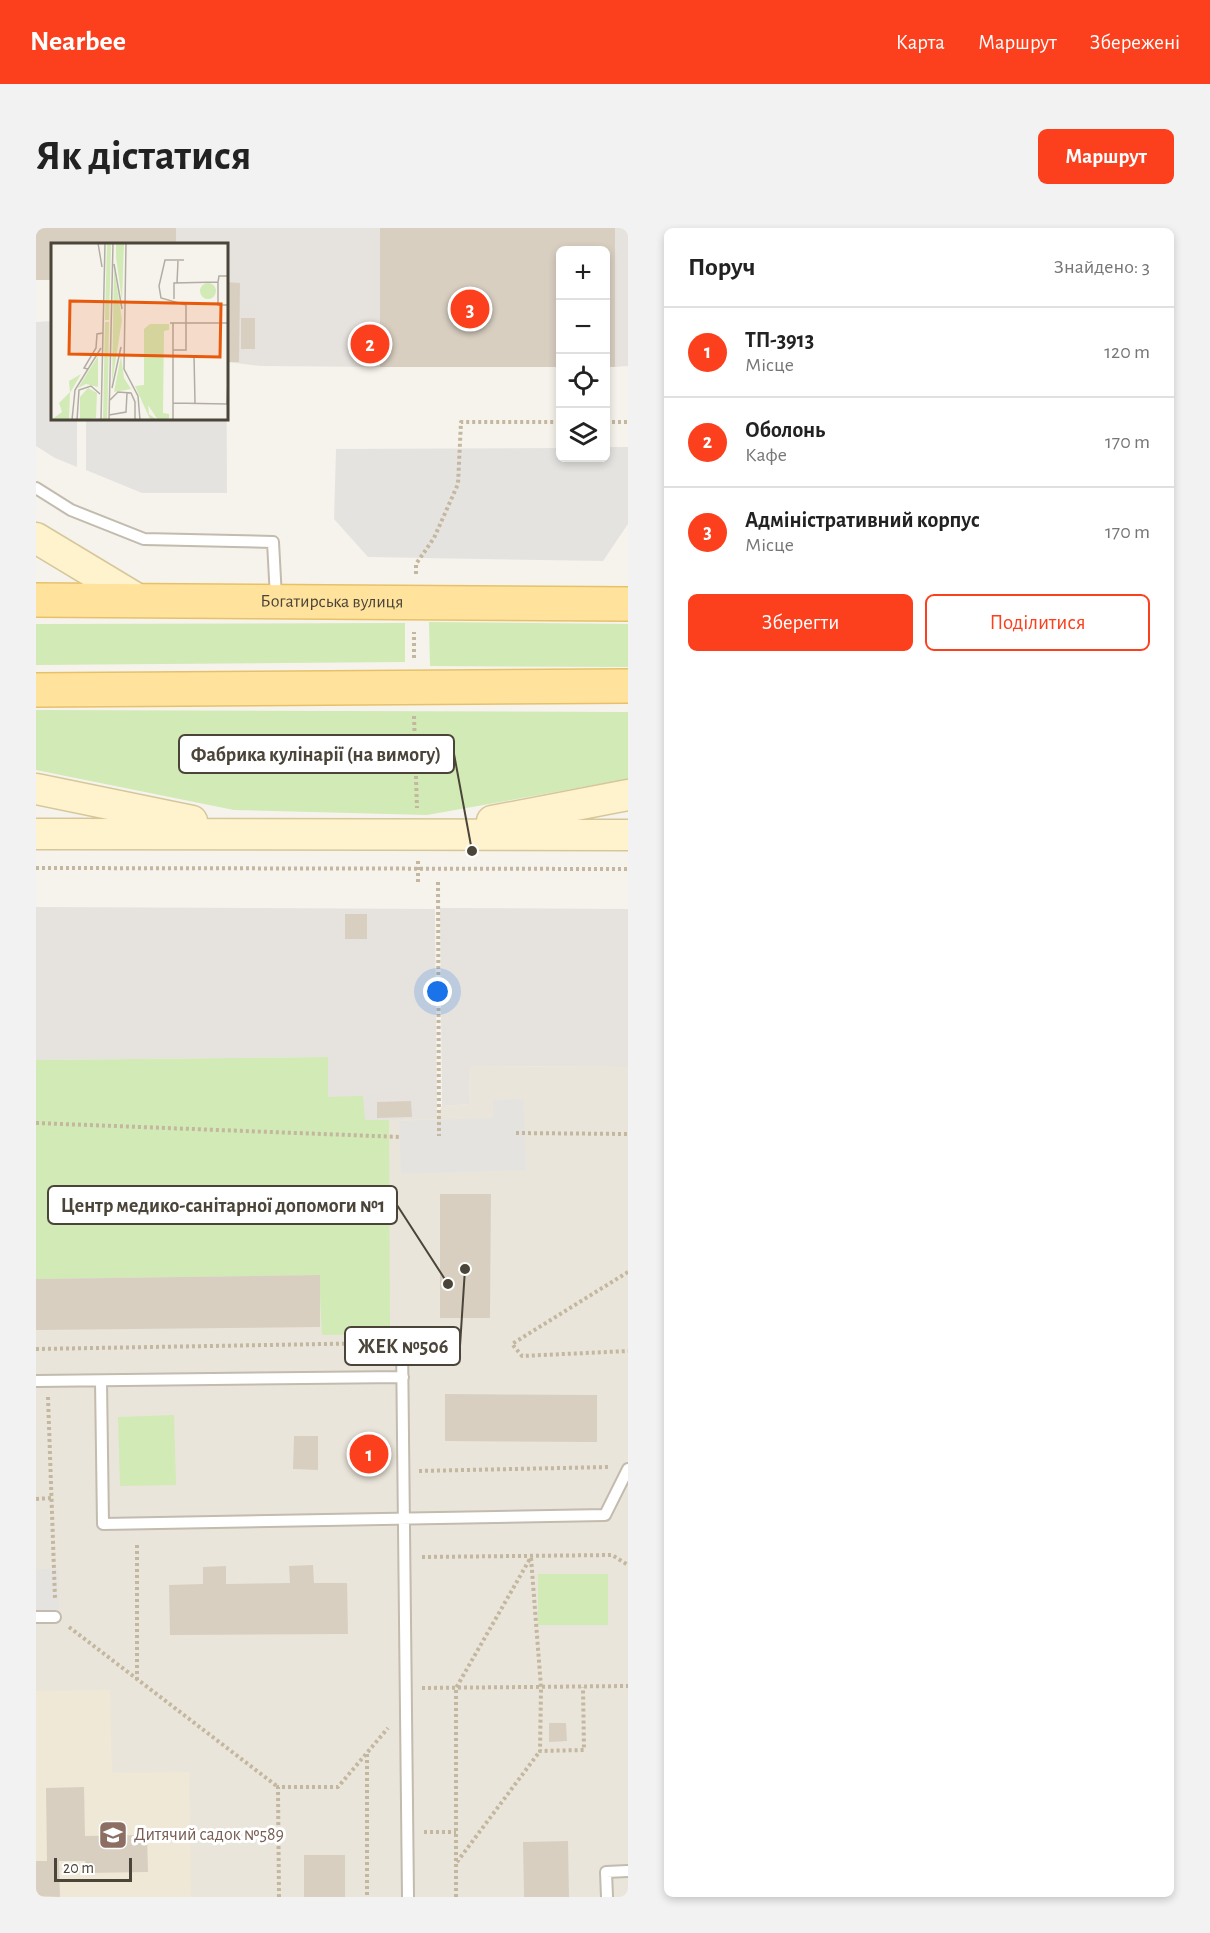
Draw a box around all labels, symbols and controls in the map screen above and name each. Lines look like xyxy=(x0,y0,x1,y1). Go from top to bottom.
text: Nearbee xyxy=(30,28,126,56)
text: Карта xyxy=(896,32,945,53)
text: Маршрут xyxy=(978,32,1057,53)
text: Збережені xyxy=(1090,32,1180,53)
button: Маршрут xyxy=(1038,129,1174,184)
text: Як дістатися xyxy=(36,135,251,177)
inset map xyxy=(51,243,228,420)
map controls xyxy=(556,246,610,462)
button: + xyxy=(556,246,610,300)
text: Поруч xyxy=(688,254,755,280)
text: Знайдено: 3 xyxy=(1054,257,1150,277)
pin: 3 xyxy=(450,286,490,332)
button: − xyxy=(556,300,610,354)
pin: 2 xyxy=(350,322,390,366)
text: ТП-3913 xyxy=(745,329,814,351)
text: 1 xyxy=(704,342,711,362)
text: 120 m xyxy=(1104,342,1150,362)
button: locate xyxy=(556,354,610,408)
text: Місце xyxy=(745,355,794,375)
button: layers xyxy=(556,408,610,462)
text: Оболонь xyxy=(745,419,825,441)
text: 2 xyxy=(703,432,712,452)
text: 170 m xyxy=(1105,432,1150,452)
text: Кафе xyxy=(745,445,787,465)
text: Адміністративний корпус xyxy=(745,509,980,531)
text: 3 xyxy=(703,522,712,542)
text: 170 m xyxy=(1105,522,1150,542)
text: Місце xyxy=(745,535,794,555)
street label: Богатирська вулиця xyxy=(260,593,404,611)
button: Зберегти xyxy=(688,594,913,651)
button: Поділитися xyxy=(925,594,1150,651)
callout: Фабрика кулінарії (на вимогу) xyxy=(179,735,454,773)
text: Фабрика кулінарії (на вимогу) xyxy=(191,745,441,765)
your location xyxy=(423,977,452,1006)
callout: Центр медико-санітарної допомоги №1 xyxy=(48,1186,397,1224)
text: Центр медико-санітарної допомоги №1 xyxy=(61,1196,385,1216)
callout: ЖЕК №506 xyxy=(345,1327,460,1365)
text: ЖЕК №506 xyxy=(358,1337,448,1357)
pin: 1 xyxy=(350,1432,388,1476)
school or university icon: Дитячий садок №589 xyxy=(97,1819,129,1851)
place label: Дитячий садок №589 xyxy=(134,1826,284,1844)
scale bar xyxy=(54,1855,132,1882)
text: 20 m xyxy=(63,1860,94,1876)

